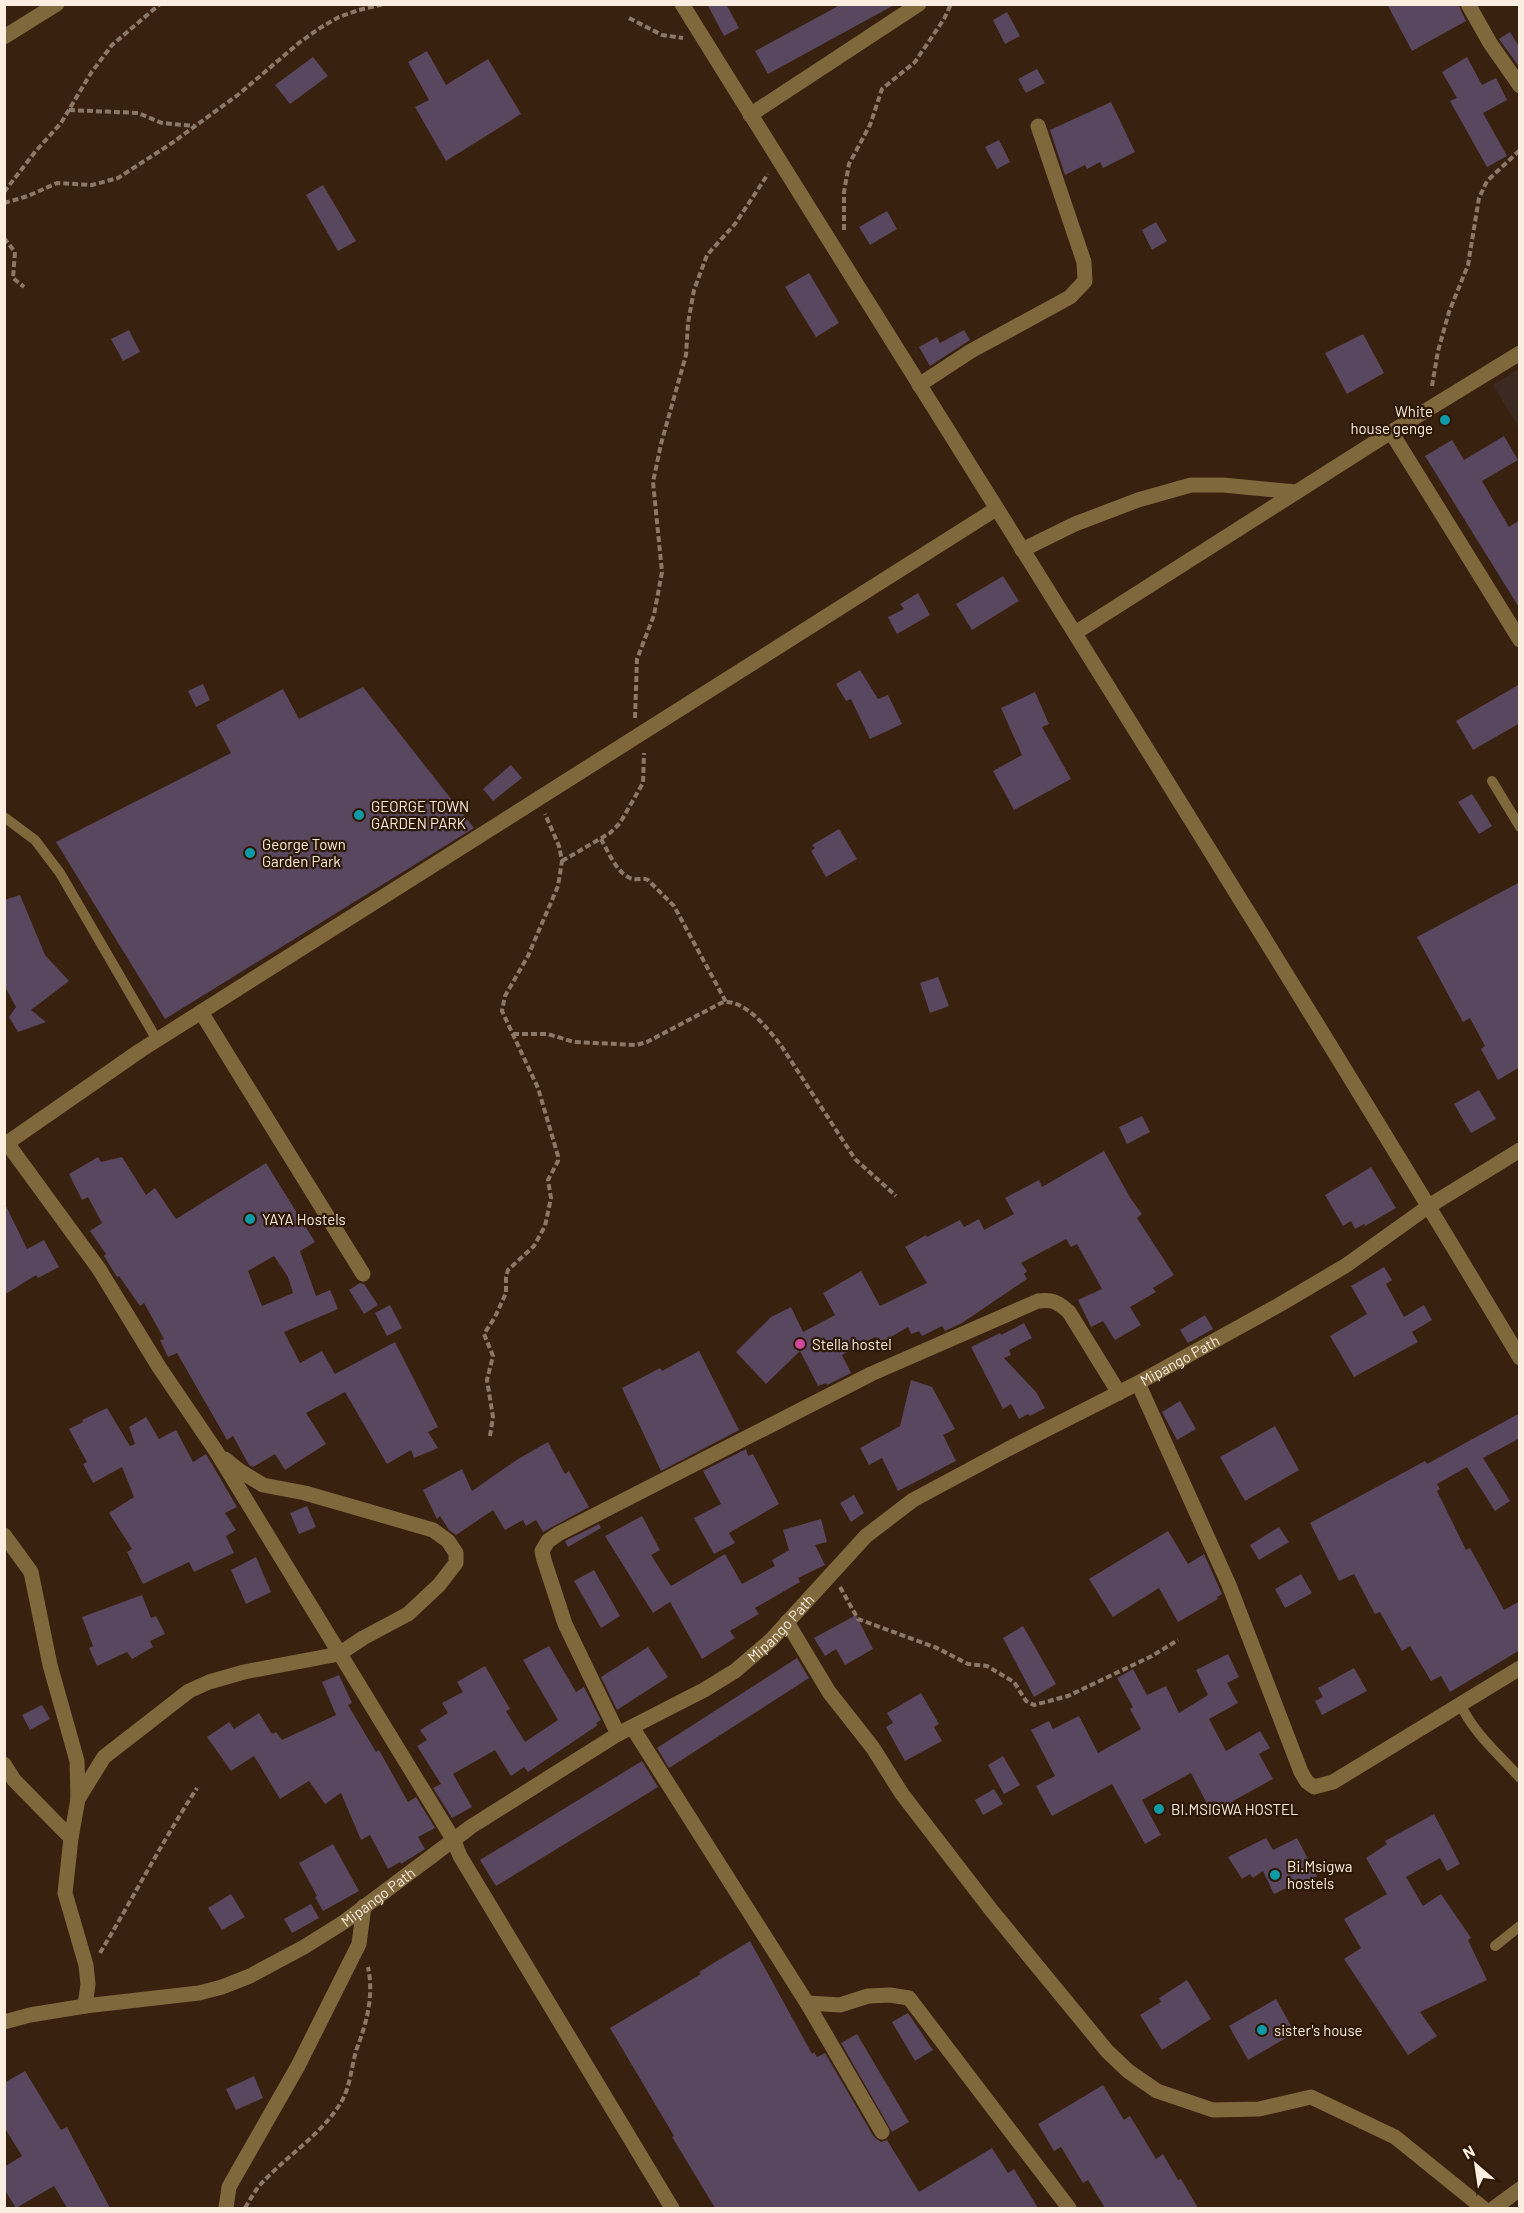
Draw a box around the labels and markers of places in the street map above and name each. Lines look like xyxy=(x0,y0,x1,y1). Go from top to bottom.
place label: White house genge xyxy=(1350,402,1433,437)
marker: White house genge xyxy=(1438,413,1452,427)
place label: GEORGE TOWN GARDEN PARK xyxy=(371,797,469,832)
marker: GEORGE TOWN GARDEN PARK xyxy=(352,808,366,822)
place label: George Town Garden Park xyxy=(262,835,346,870)
marker: George Town Garden Park xyxy=(243,846,257,860)
place label: YAYA Hostels xyxy=(262,1210,346,1228)
marker: YAYA Hostels xyxy=(243,1212,257,1226)
place label: Stella hostel xyxy=(812,1335,892,1353)
marker: Stella hostel xyxy=(793,1337,807,1351)
place label: BI.MSIGWA HOSTEL xyxy=(1171,1800,1299,1818)
marker: BI.MSIGWA HOSTEL xyxy=(1152,1802,1166,1816)
place label: Bi.Msigwa hostels xyxy=(1287,1857,1353,1892)
marker: Bi.Msigwa hostels xyxy=(1268,1868,1282,1882)
place label: sister's house xyxy=(1274,2021,1363,2039)
marker: sister's house xyxy=(1255,2023,1269,2037)

